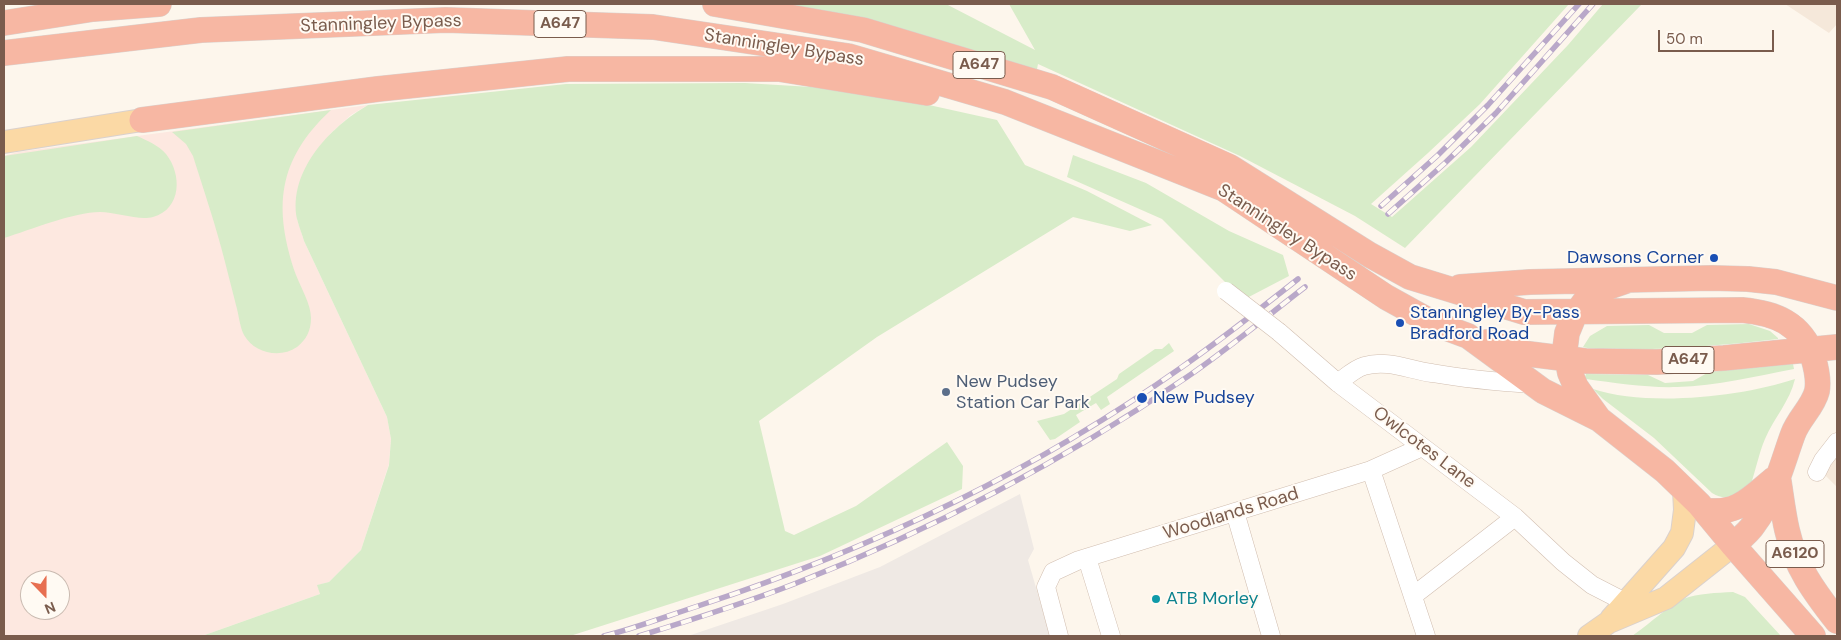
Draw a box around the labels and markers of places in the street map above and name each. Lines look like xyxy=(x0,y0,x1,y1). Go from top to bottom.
place label: Dawsons Corner xyxy=(1567,247,1704,269)
marker: Dawsons Corner xyxy=(1708,252,1720,264)
place label: Stanningley By-Pass Bradford Road xyxy=(1410,302,1580,344)
marker: Stanningley By-Pass Bradford Road xyxy=(1394,317,1406,329)
place label: New Pudsey Station Car Park xyxy=(956,371,1090,414)
marker: New Pudsey Station Car Park xyxy=(940,386,952,398)
place label: New Pudsey xyxy=(1153,387,1255,409)
marker: New Pudsey xyxy=(1135,391,1149,405)
place label: ATB Morley xyxy=(1166,588,1259,610)
marker: ATB Morley xyxy=(1150,593,1162,605)

